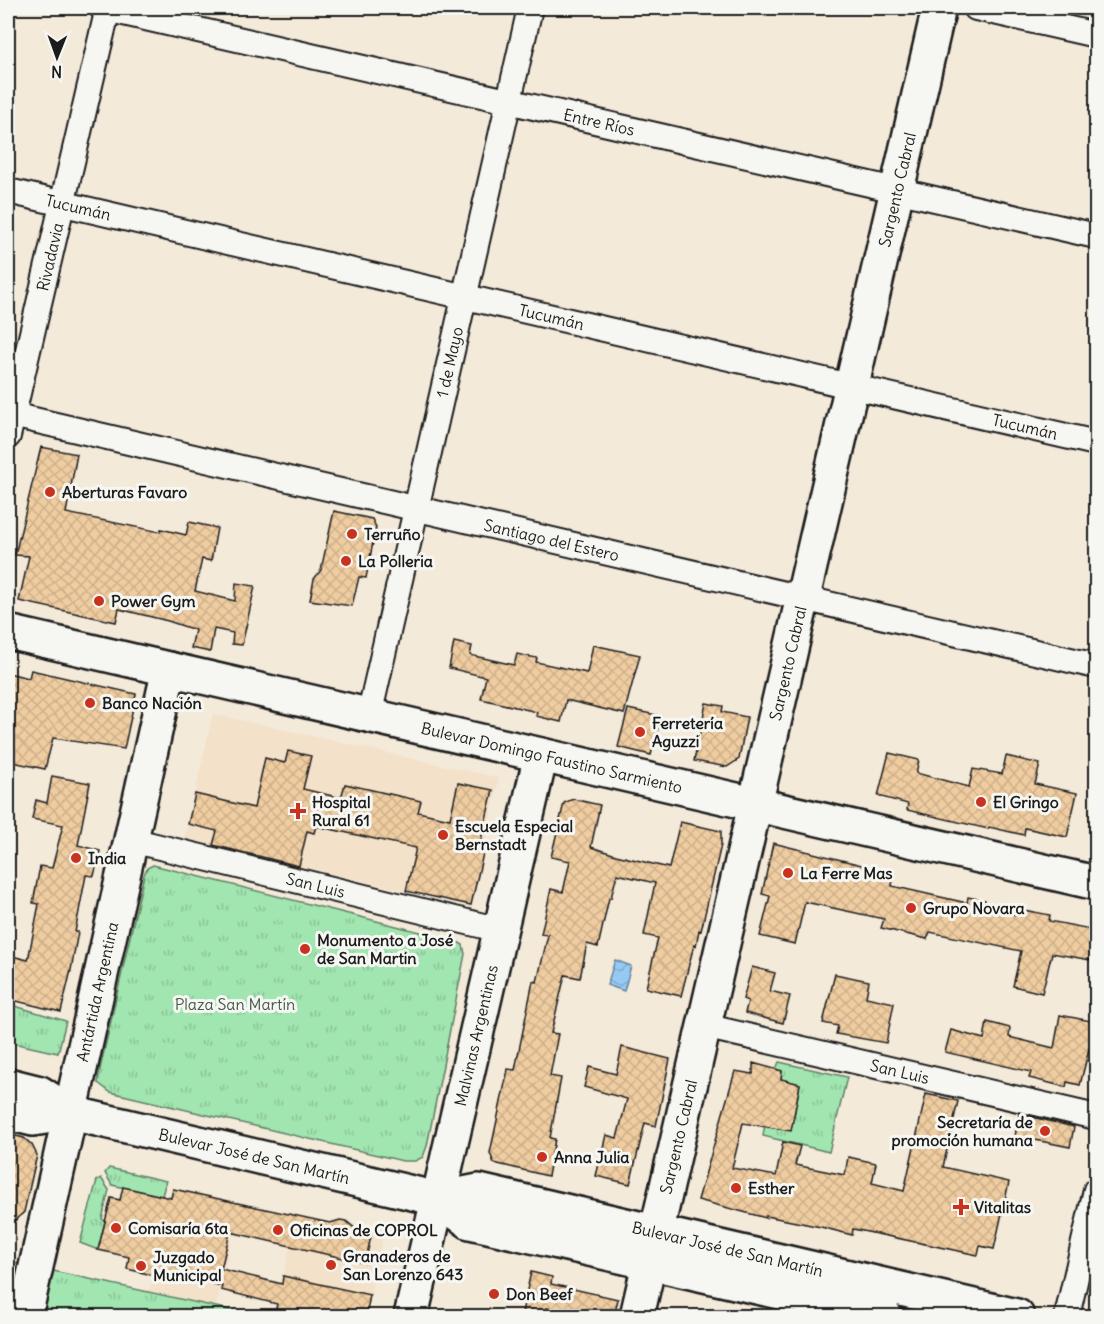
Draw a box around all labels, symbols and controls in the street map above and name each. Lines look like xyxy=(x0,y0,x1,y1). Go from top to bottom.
north arrow xyxy=(27,27,87,87)
text: N xyxy=(51,62,62,82)
street label: Entre Ríos xyxy=(562,104,637,140)
street label: Sargento Cabral xyxy=(874,130,920,249)
street label: Tucumán xyxy=(44,190,113,224)
street label: Rivadavia xyxy=(32,221,68,293)
street label: Tucumán xyxy=(517,300,586,334)
street label: 1 de Mayo xyxy=(432,325,467,399)
street label: Tucumán xyxy=(990,409,1060,444)
place label: Aberturas Favaro xyxy=(62,482,187,502)
marker: Aberturas Favaro xyxy=(43,485,57,499)
street label: Santiago del Estero xyxy=(482,515,621,565)
place label: Terruño xyxy=(364,524,421,544)
marker: Terruño xyxy=(345,527,359,541)
place label: La Polleria xyxy=(358,551,433,571)
marker: La Polleria xyxy=(339,554,353,568)
place label: Power Gym xyxy=(111,591,195,612)
marker: Power Gym xyxy=(92,594,106,608)
street label: Sargento Cabral xyxy=(765,604,811,722)
place label: Banco Nación xyxy=(102,693,202,713)
marker: Banco Nación xyxy=(83,696,97,710)
place label: Ferretería Aguzzi xyxy=(652,713,723,752)
street label: Bulevar Domingo Faustino Sarmiento xyxy=(419,718,684,797)
marker: Ferretería Aguzzi xyxy=(633,725,647,739)
place label: Hospital Rural 61 xyxy=(312,792,371,830)
place label: El Gringo xyxy=(993,792,1059,813)
marker: El Gringo xyxy=(974,795,988,809)
marker: Hospital Rural 61 xyxy=(289,802,307,820)
place label: Escuela Especial Bernstadt xyxy=(455,816,573,854)
marker: Escuela Especial Bernstadt xyxy=(436,828,450,842)
place label: India xyxy=(88,848,126,868)
marker: India xyxy=(69,851,83,865)
place label: La Ferre Mas xyxy=(800,863,893,883)
marker: La Ferre Mas xyxy=(781,866,795,880)
street label: San Luis xyxy=(284,868,347,902)
place label: Grupo Novara xyxy=(923,898,1025,919)
marker: Grupo Novara xyxy=(904,901,918,915)
street label: Antártida Argentina xyxy=(72,920,122,1064)
place label: Monumento a José de San Martin xyxy=(317,930,454,968)
marker: Monumento a José de San Martin xyxy=(298,942,312,956)
street label: Malvinas Argentinas xyxy=(450,963,502,1108)
park label: Plaza San Martín xyxy=(175,994,295,1014)
street label: San Luis xyxy=(868,1055,931,1088)
street label: Sargento Cabral xyxy=(656,1078,701,1196)
place label: Secretaría de promoción humana xyxy=(892,1112,1033,1151)
street label: Bulevar José de San Martín xyxy=(157,1124,352,1188)
marker: Secretaría de promoción humana xyxy=(1038,1124,1052,1138)
place label: Anna Julia xyxy=(554,1147,630,1167)
marker: Anna Julia xyxy=(535,1150,549,1164)
place label: Esther xyxy=(748,1178,795,1198)
marker: Esther xyxy=(729,1181,743,1195)
place label: Vitalitas xyxy=(974,1197,1031,1217)
marker: Vitalitas xyxy=(952,1198,970,1216)
street label: Bulevar José de San Martín xyxy=(630,1217,825,1281)
place label: Comisaría 6ta xyxy=(128,1218,228,1238)
place label: Oficinas de COPROL xyxy=(290,1220,438,1240)
marker: Comisaría 6ta xyxy=(109,1221,123,1235)
marker: Oficinas de COPROL xyxy=(271,1223,285,1237)
place label: Granaderos de San Lorenzo 643 xyxy=(343,1246,463,1284)
place label: Juzgado Municipal xyxy=(153,1247,222,1286)
marker: Granaderos de San Lorenzo 643 xyxy=(324,1258,338,1272)
marker: Juzgado Municipal xyxy=(134,1259,148,1273)
place label: Don Beef xyxy=(506,1284,573,1304)
marker: Don Beef xyxy=(487,1287,501,1301)

